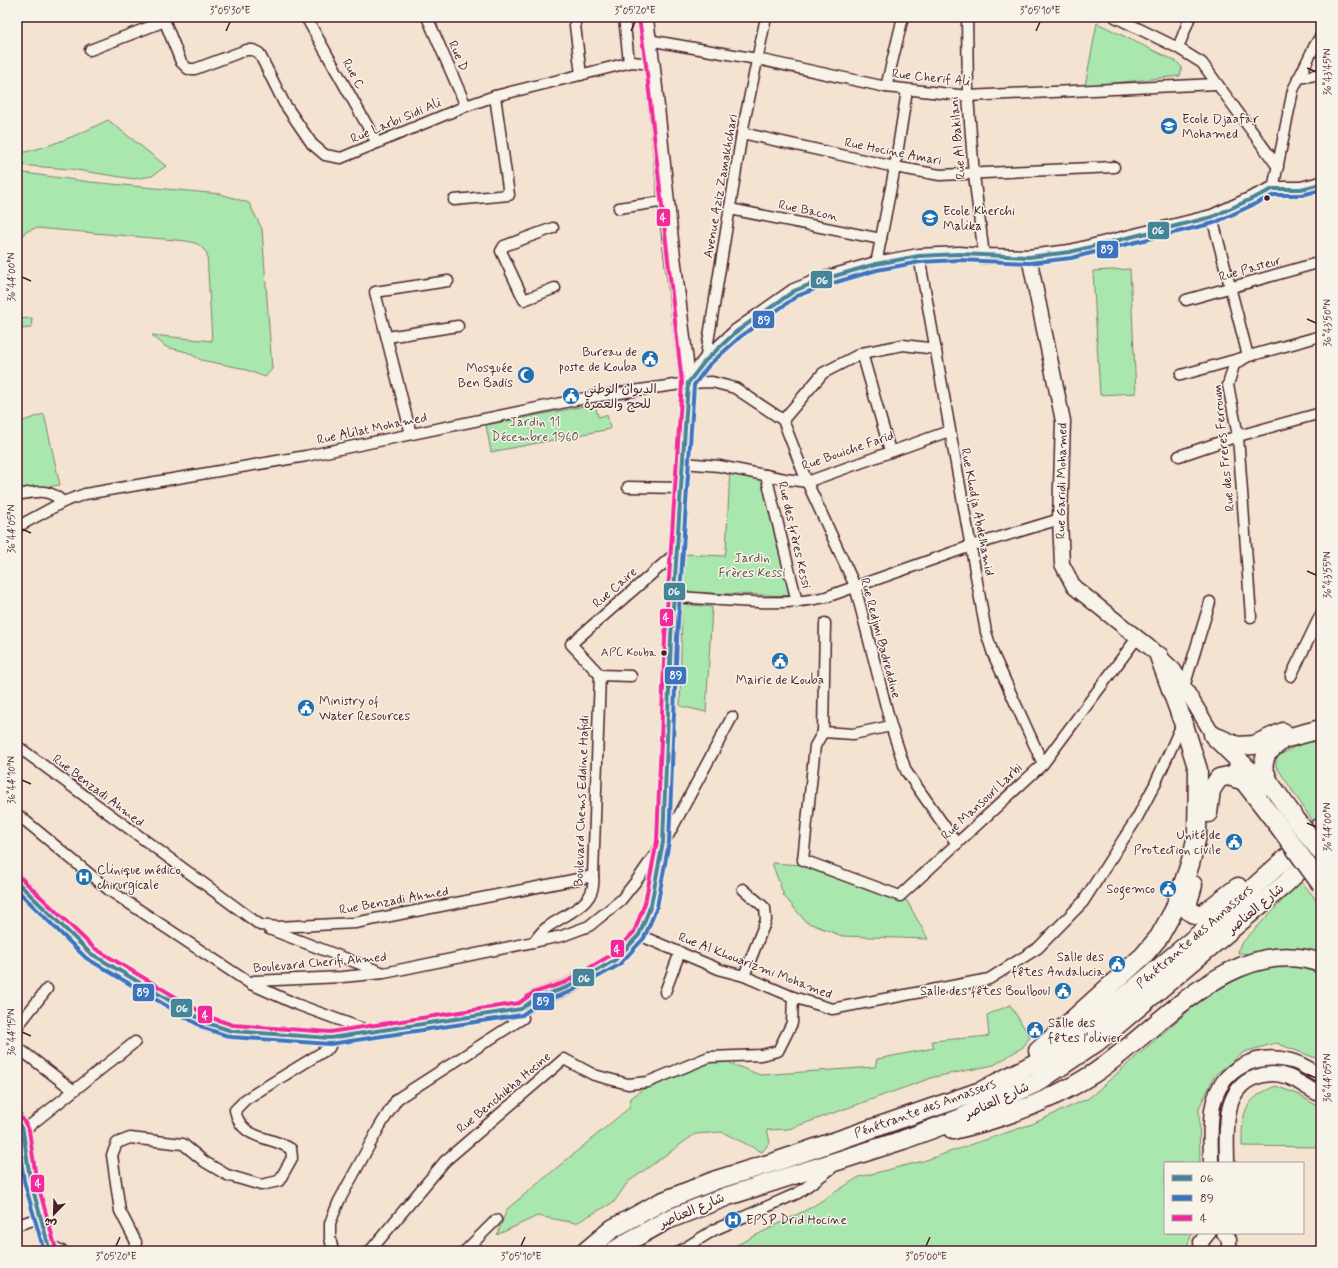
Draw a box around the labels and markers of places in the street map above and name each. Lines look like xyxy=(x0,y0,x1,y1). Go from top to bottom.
place label: Ecole Djaafar Mohamed xyxy=(1182,111,1260,143)
school or university icon: Ecole Djaafar Mohamed xyxy=(1159,116,1179,136)
unlabelled marker xyxy=(1262,193,1272,203)
place label: Ecole Kherchi Malika xyxy=(943,203,1015,235)
school or university icon: Ecole Kherchi Malika xyxy=(920,208,940,228)
place label: Bureau de poste de Kouba xyxy=(559,344,637,376)
public building icon: Bureau de poste de Kouba xyxy=(640,349,660,369)
place label: Mosquée Ben Badis xyxy=(458,360,513,392)
mosque icon: Mosquée Ben Badis xyxy=(516,365,536,385)
place label: الديوان الوطني للحج والعمرة xyxy=(584,381,657,413)
public building icon: الديوان الوطني للحج والعمرة xyxy=(561,386,581,406)
place label: APC Kouba xyxy=(601,645,657,661)
marker: APC Kouba xyxy=(659,648,669,658)
public building icon: Mairie de Kouba xyxy=(770,651,790,671)
place label: Mairie de Kouba xyxy=(736,672,824,689)
place label: Ministry of Water Resources xyxy=(319,693,410,725)
public building icon: Ministry of Water Resources xyxy=(296,698,316,718)
place label: Unité de Protection civile xyxy=(1134,827,1221,859)
public building icon: Unité de Protection civile xyxy=(1224,832,1244,852)
place label: Clinique médico chirurgicale xyxy=(97,862,181,895)
hospital icon: Clinique médico chirurgicale xyxy=(74,867,94,887)
public building icon: Sogemco xyxy=(1158,879,1178,899)
place label: Sogemco xyxy=(1106,881,1155,900)
place label: Salle des fêtes Andalucia xyxy=(1012,949,1104,981)
public building icon: Salle des fêtes Andalucia xyxy=(1107,954,1127,974)
public building icon: Salle des fêtes Boulboul xyxy=(1053,981,1073,1001)
place label: Salle des fêtes Boulboul xyxy=(920,983,1050,1000)
place label: Salle des fêtes l'olivier xyxy=(1048,1015,1123,1047)
public building icon: Salle des fêtes l'olivier xyxy=(1025,1020,1045,1040)
hospital icon: EPSP Drid Hocine xyxy=(723,1210,743,1230)
place label: EPSP Drid Hocine xyxy=(746,1212,847,1229)

